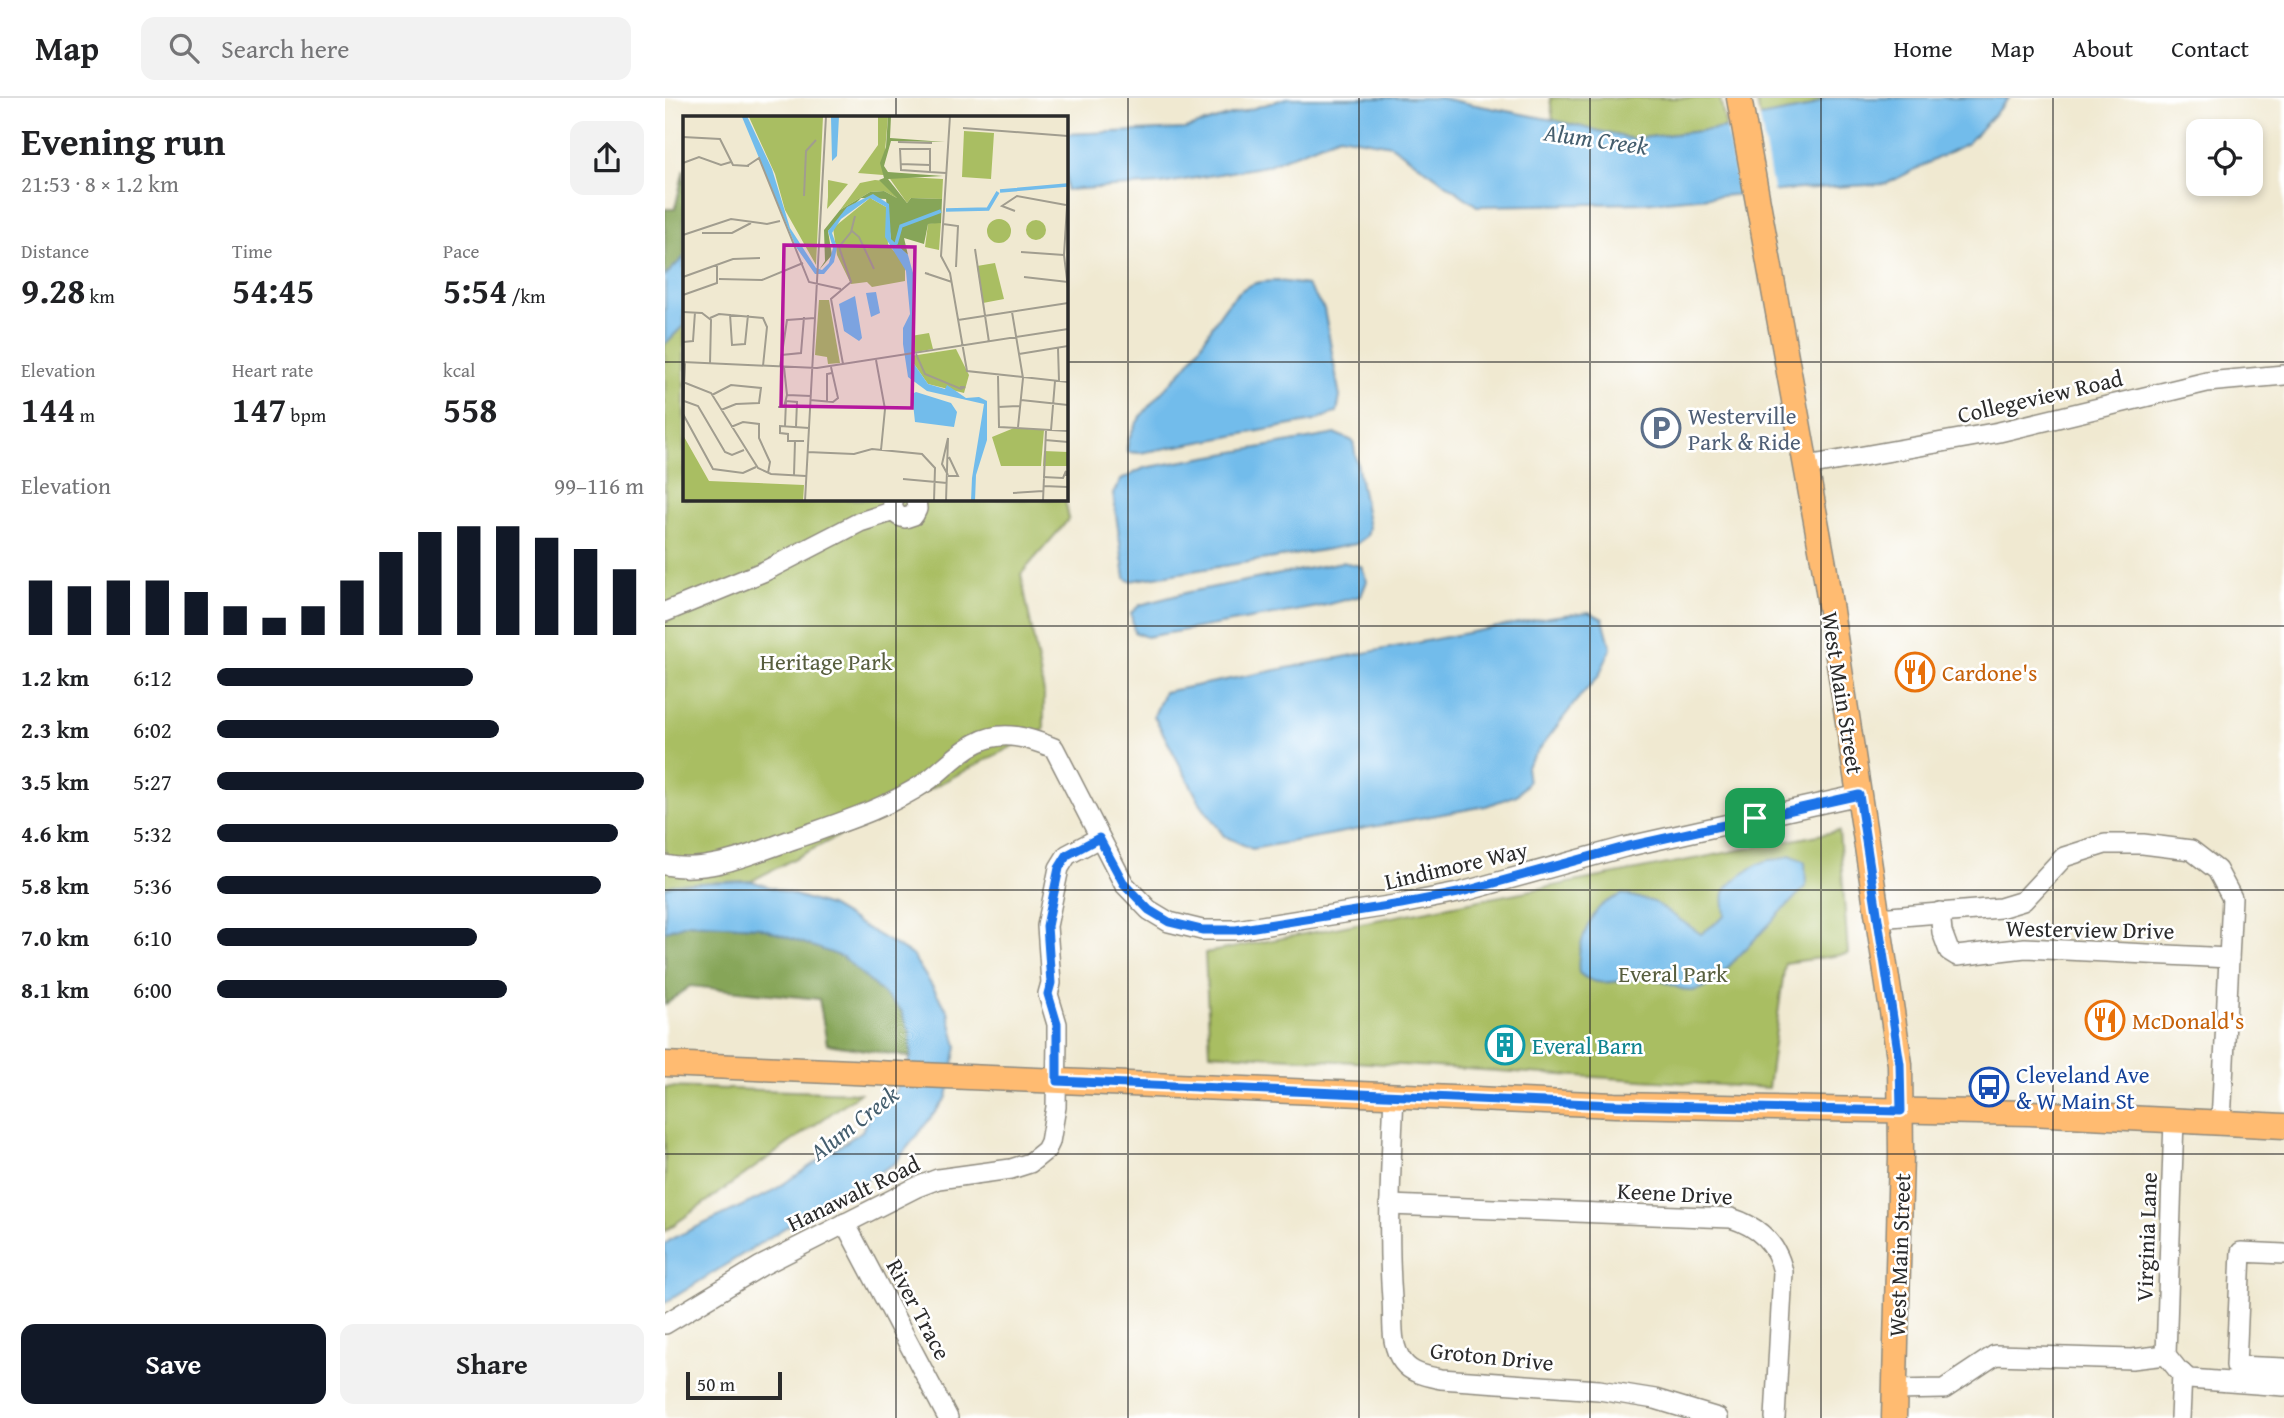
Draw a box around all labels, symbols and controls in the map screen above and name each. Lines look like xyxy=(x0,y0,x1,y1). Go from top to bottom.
search box xyxy=(141,17,631,80)
text: Map xyxy=(35,24,99,72)
icon: search xyxy=(165,29,203,67)
text: Search here xyxy=(221,29,349,68)
text: Home xyxy=(1894,31,1953,66)
text: Map xyxy=(1991,31,2035,66)
text: About xyxy=(2073,31,2133,66)
text: Contact xyxy=(2171,31,2249,66)
text: Evening run xyxy=(21,113,225,169)
water label: Alum Creek xyxy=(1541,114,1650,164)
inset map xyxy=(683,116,1067,500)
map controls xyxy=(2186,119,2263,196)
button: locate xyxy=(2186,119,2263,196)
button: share xyxy=(570,121,644,195)
text: 21:53 · 8 × 1.2 km xyxy=(21,167,179,200)
text: Distance xyxy=(21,237,89,265)
text: Time xyxy=(232,237,272,265)
text: Pace xyxy=(443,237,480,265)
text: 9.28 xyxy=(21,265,85,316)
text: 54:45 xyxy=(232,265,314,316)
text: 5:54 xyxy=(443,265,507,316)
text: km xyxy=(85,282,115,310)
text: /km xyxy=(507,282,546,310)
text: Elevation xyxy=(21,356,95,384)
text: Heart rate xyxy=(232,356,313,384)
text: kcal xyxy=(443,356,475,384)
street label: Collegeview Road xyxy=(1954,361,2126,431)
text: 144 xyxy=(21,384,75,435)
text: 147 xyxy=(232,384,286,435)
text: 558 xyxy=(443,384,497,435)
place label: Westerville Park & Ride xyxy=(1688,399,1801,458)
text: m xyxy=(75,401,95,429)
text: bpm xyxy=(286,401,326,429)
parking icon: Westerville Park & Ride xyxy=(1640,407,1682,449)
text: Elevation xyxy=(21,469,111,502)
text: 99–116 m xyxy=(554,469,644,502)
street label: West Main Street xyxy=(1814,609,1872,777)
park label: Heritage Park xyxy=(760,645,893,678)
restaurant icon: Cardone's xyxy=(1894,651,1936,693)
place label: Cardone's xyxy=(1942,656,2037,689)
text: 1.2 km xyxy=(21,661,89,694)
text: 6:12 xyxy=(133,661,172,694)
text: 2.3 km xyxy=(21,713,89,746)
text: 6:02 xyxy=(133,713,172,746)
text: 3.5 km xyxy=(21,765,89,798)
text: 5:27 xyxy=(133,765,172,798)
pin xyxy=(1725,788,1785,848)
icon: arrive xyxy=(1736,799,1774,837)
text: 4.6 km xyxy=(21,817,89,850)
text: 5:32 xyxy=(133,817,172,850)
street label: Lindimore Way xyxy=(1381,832,1531,897)
text: 5.8 km xyxy=(21,869,89,902)
text: 5:36 xyxy=(133,869,172,902)
street label: Westerview Drive xyxy=(2005,911,2175,947)
text: 7.0 km xyxy=(21,921,89,954)
text: 6:10 xyxy=(133,921,172,954)
park label: Everal Park xyxy=(1618,957,1728,990)
text: 8.1 km xyxy=(21,973,89,1006)
text: 6:00 xyxy=(133,973,172,1006)
restaurant icon: McDonald's xyxy=(2084,999,2126,1041)
place label: McDonald's xyxy=(2132,1004,2244,1037)
building icon: Everal Barn xyxy=(1484,1024,1526,1066)
place label: Everal Barn xyxy=(1532,1029,1643,1062)
place label: Cleveland Ave & W Main St xyxy=(2016,1058,2150,1117)
bus stop icon: Cleveland Ave & W Main St xyxy=(1968,1066,2010,1108)
water label: Alum Creek xyxy=(801,1077,906,1170)
street label: Hanawalt Road xyxy=(781,1146,926,1239)
street label: Virginia Lane xyxy=(2127,1171,2165,1303)
street label: West Main Street xyxy=(1880,1172,1918,1338)
street label: Keene Drive xyxy=(1616,1173,1734,1213)
street label: River Trace xyxy=(879,1253,959,1365)
button: Save xyxy=(21,1324,326,1404)
button: Share xyxy=(340,1324,644,1404)
street label: Groton Drive xyxy=(1429,1333,1555,1379)
scale bar xyxy=(686,1369,782,1401)
text: 50 m xyxy=(697,1370,735,1398)

